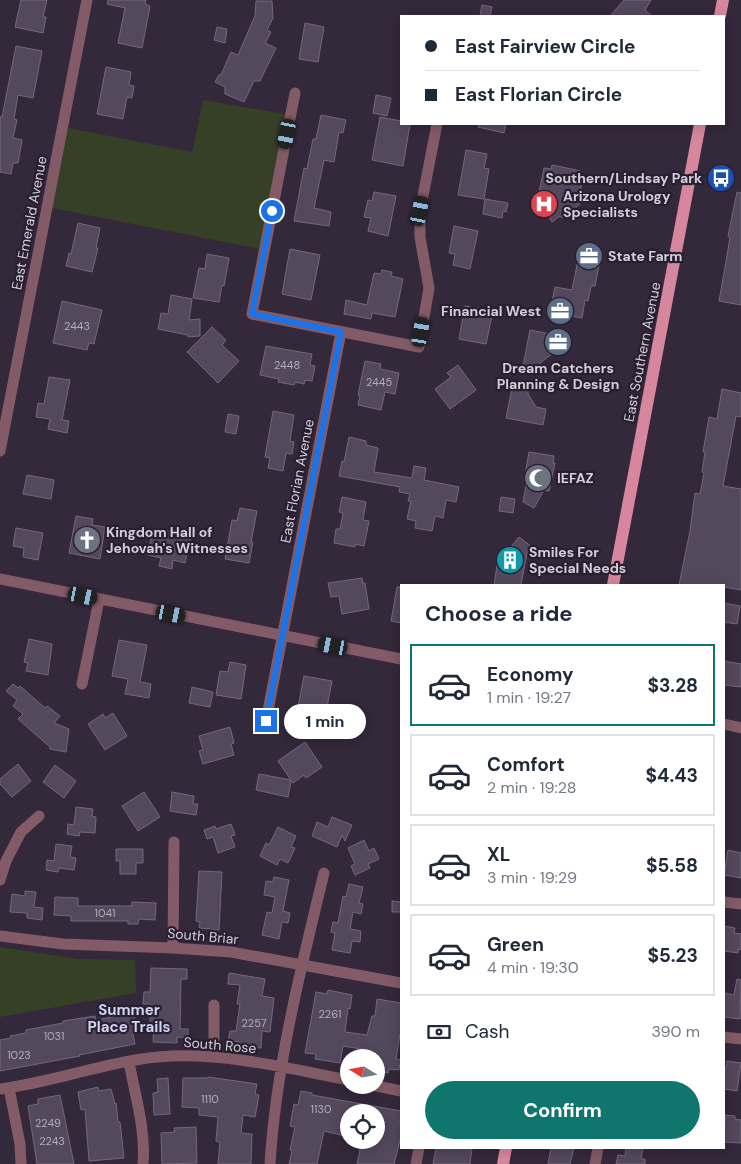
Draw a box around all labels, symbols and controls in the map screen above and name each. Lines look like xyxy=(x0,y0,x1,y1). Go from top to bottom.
text: East Fairview Circle xyxy=(455,34,636,59)
text: East Florian Circle xyxy=(455,82,622,107)
car xyxy=(276,118,297,150)
street label: East Emerald Avenue xyxy=(7,155,51,291)
bus stop icon: Southern/Lindsay Park xyxy=(706,163,736,193)
place label: Southern/Lindsay Park xyxy=(545,169,702,187)
place label: Arizona Urology Specialists xyxy=(563,187,671,221)
hospital icon: Arizona Urology Specialists xyxy=(529,189,559,219)
car xyxy=(409,195,430,227)
route start xyxy=(261,200,283,222)
office icon: State Farm xyxy=(574,241,604,271)
place label: State Farm xyxy=(608,247,683,265)
street label: East Southern Avenue xyxy=(620,281,664,423)
office icon: Financial West xyxy=(545,296,575,326)
place label: Financial West xyxy=(441,302,541,320)
car xyxy=(411,316,430,348)
house number: 2443 xyxy=(64,319,90,333)
office icon: Dream Catchers Planning & Design xyxy=(543,327,573,357)
house number: 2448 xyxy=(274,358,300,372)
place label: Dream Catchers Planning & Design xyxy=(497,359,619,393)
house number: 2445 xyxy=(366,375,392,389)
street label: East Florian Avenue xyxy=(276,417,318,544)
mosque icon: IEFAZ xyxy=(523,463,553,493)
place label: IEFAZ xyxy=(557,469,594,487)
place label: Kingdom Hall of Jehovah's Witnesses xyxy=(106,523,248,557)
church icon: Kingdom Hall of Jehovah's Witnesses xyxy=(72,525,102,555)
place label: Smiles For Special Needs xyxy=(529,543,626,577)
building icon: Smiles For Special Needs xyxy=(495,545,525,575)
car xyxy=(66,586,99,606)
text: Choose a ride xyxy=(425,599,573,628)
car xyxy=(154,604,187,624)
car xyxy=(316,636,349,656)
text: Economy xyxy=(487,662,574,687)
icon: car xyxy=(427,663,472,708)
text: $3.28 xyxy=(647,673,698,698)
text: 1 min · 19:27 xyxy=(487,687,571,708)
callout: 1 min xyxy=(284,704,366,738)
route end xyxy=(255,710,277,732)
text: 1 min xyxy=(306,711,344,732)
text: Comfort xyxy=(487,752,565,777)
icon: car xyxy=(427,753,472,798)
text: $4.43 xyxy=(646,763,698,788)
text: 2 min · 19:28 xyxy=(487,777,576,798)
text: XL xyxy=(487,842,510,867)
icon: car xyxy=(427,843,472,888)
text: $5.58 xyxy=(646,853,698,878)
text: 3 min · 19:29 xyxy=(487,867,577,888)
house number: 1041 xyxy=(94,906,116,920)
street label: South Briar xyxy=(167,924,239,948)
text: Green xyxy=(487,932,544,957)
icon: car xyxy=(427,933,472,978)
text: $5.23 xyxy=(647,943,698,968)
text: 4 min · 19:30 xyxy=(487,957,579,978)
district label: Summer Place Trails xyxy=(88,1000,170,1037)
house number: 2261 xyxy=(318,1007,342,1021)
house number: 2257 xyxy=(241,1016,267,1030)
icon: cash xyxy=(425,1018,453,1046)
text: Cash xyxy=(465,1019,509,1044)
text: 390 m xyxy=(652,1021,700,1042)
house number: 1031 xyxy=(44,1029,64,1043)
street label: South Rose xyxy=(183,1033,257,1057)
house number: 1023 xyxy=(7,1048,31,1062)
north arrow xyxy=(340,1049,385,1094)
map controls xyxy=(340,1049,385,1149)
button: Confirm xyxy=(425,1081,700,1139)
house number: 1110 xyxy=(201,1092,219,1106)
house number: 1130 xyxy=(311,1102,331,1116)
button: locate xyxy=(340,1104,385,1149)
house number: 2249 xyxy=(35,1116,61,1130)
house number: 2243 xyxy=(39,1134,65,1148)

